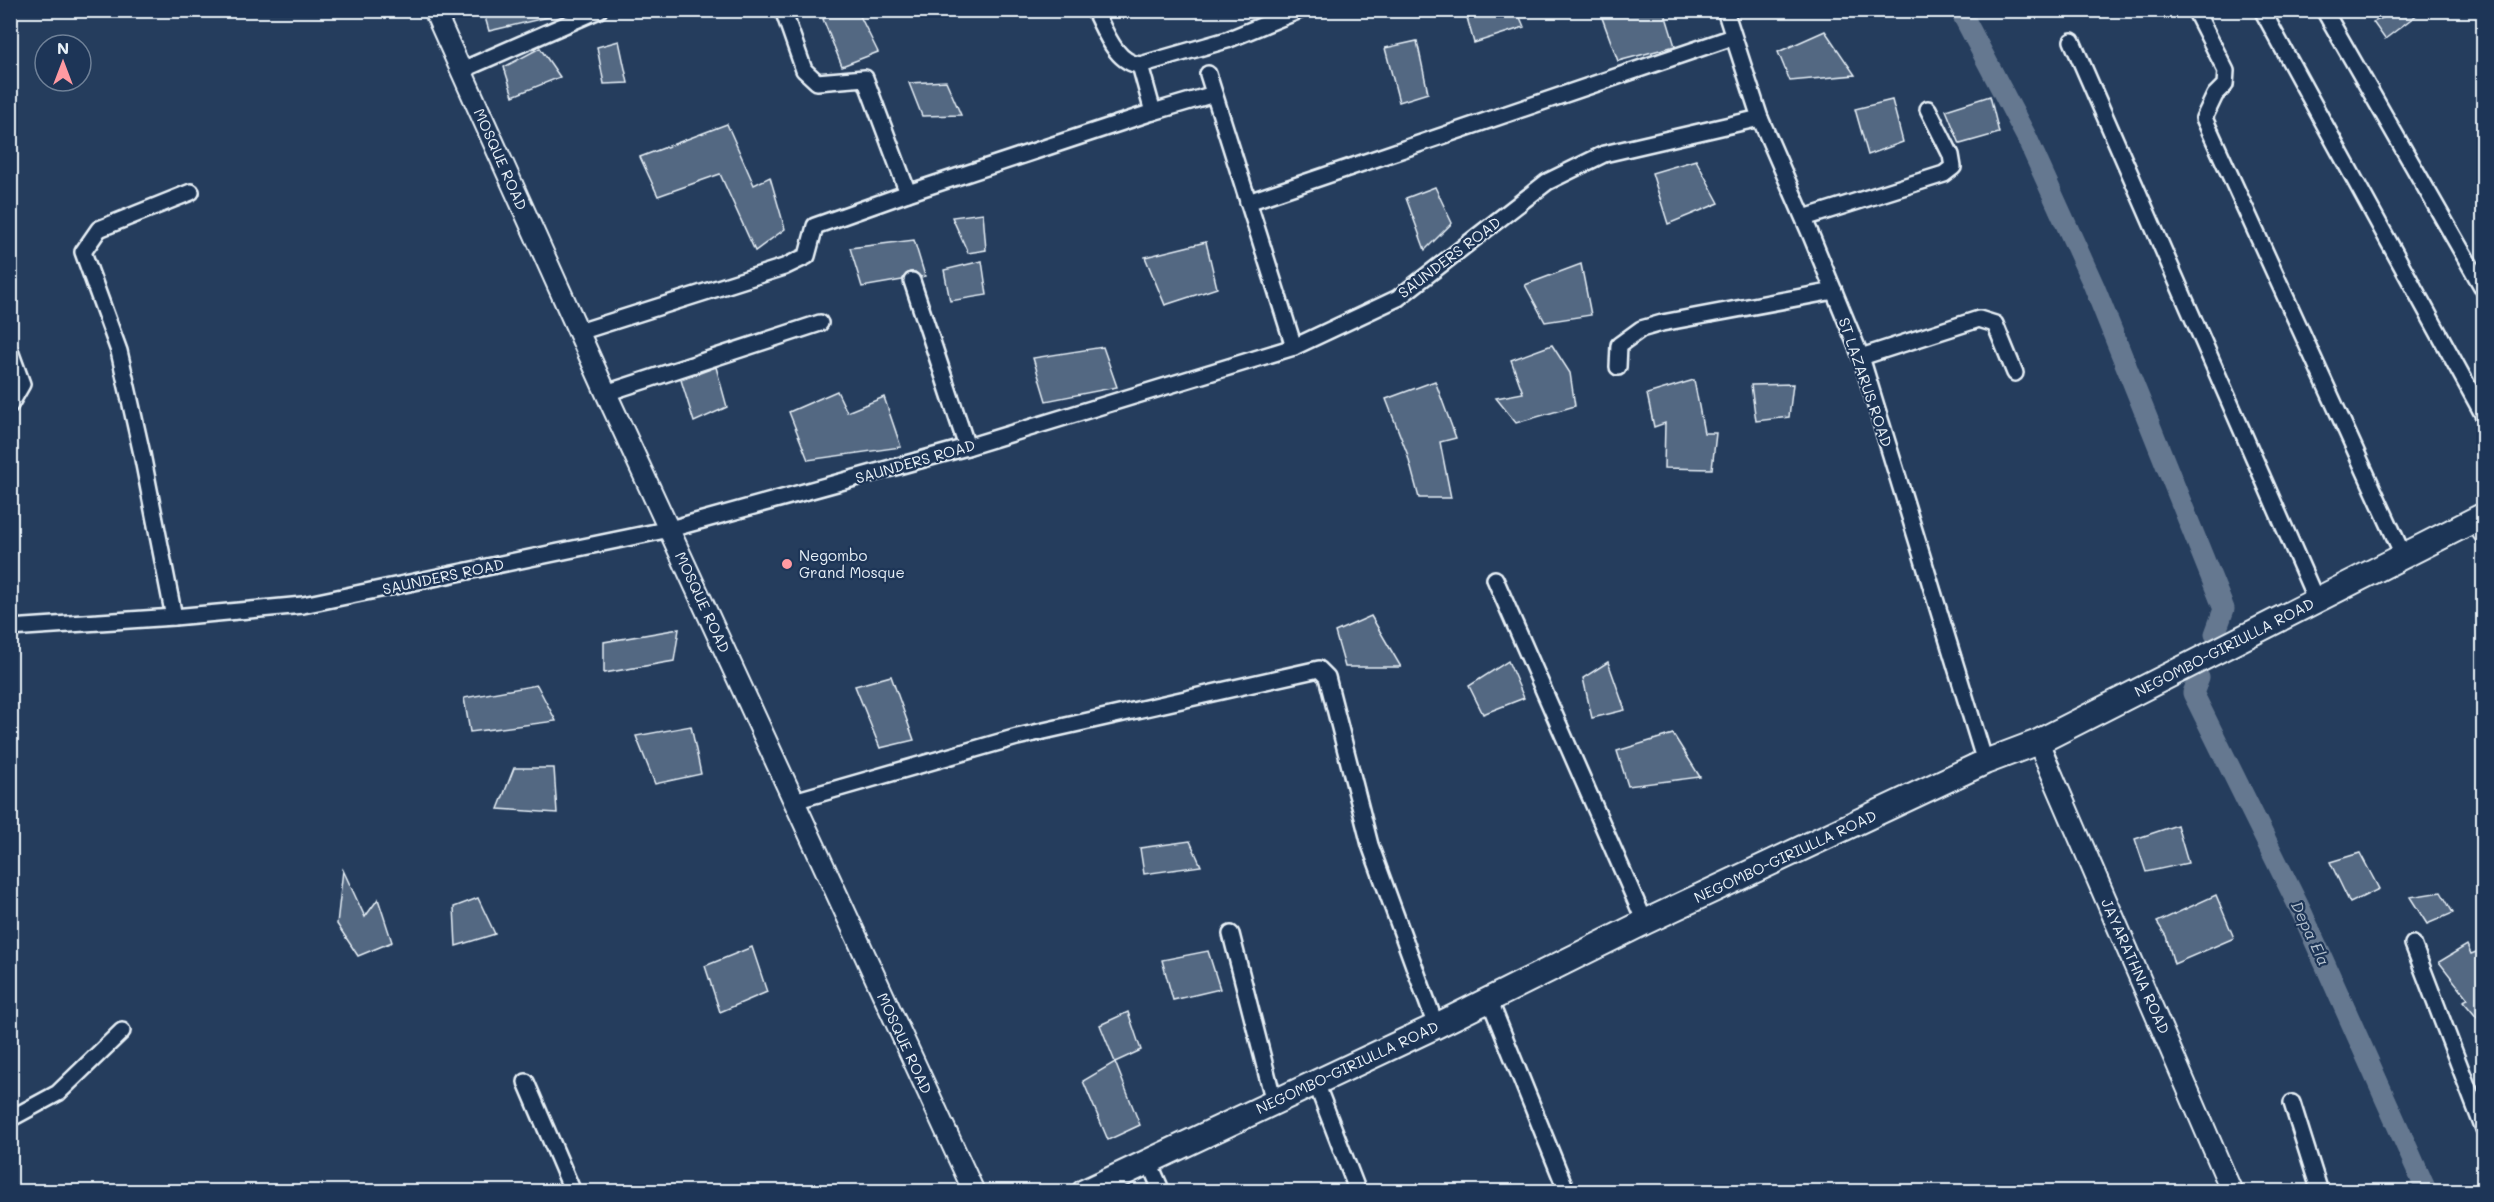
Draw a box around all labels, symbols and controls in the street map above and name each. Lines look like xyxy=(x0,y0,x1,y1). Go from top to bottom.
north arrow xyxy=(33,33,93,93)
text: N xyxy=(57,37,69,58)
street label: MOSQUE ROAD xyxy=(470,105,532,213)
street label: SAUNDERS ROAD xyxy=(1394,212,1504,302)
street label: ST LAZARUS ROAD xyxy=(1835,315,1897,449)
street label: SAUNDERS ROAD xyxy=(853,434,977,488)
place label: Negombo Grand Mosque xyxy=(799,545,905,582)
street label: MOSQUE ROAD xyxy=(671,548,735,656)
street label: SAUNDERS ROAD xyxy=(380,553,506,599)
marker: Negombo Grand Mosque xyxy=(780,557,794,571)
street label: NEGOMBO-GIRIULLA ROAD xyxy=(2131,593,2317,701)
street label: NEGOMBO-GIRIULLA ROAD xyxy=(1691,805,1879,907)
street label: JAYARATHNA ROAD xyxy=(2097,895,2175,1037)
water label: Depa Ela xyxy=(2287,897,2335,969)
street label: MOSQUE ROAD xyxy=(873,989,937,1097)
street label: NEGOMBO-GIRIULLA ROAD xyxy=(1253,1016,1441,1118)

